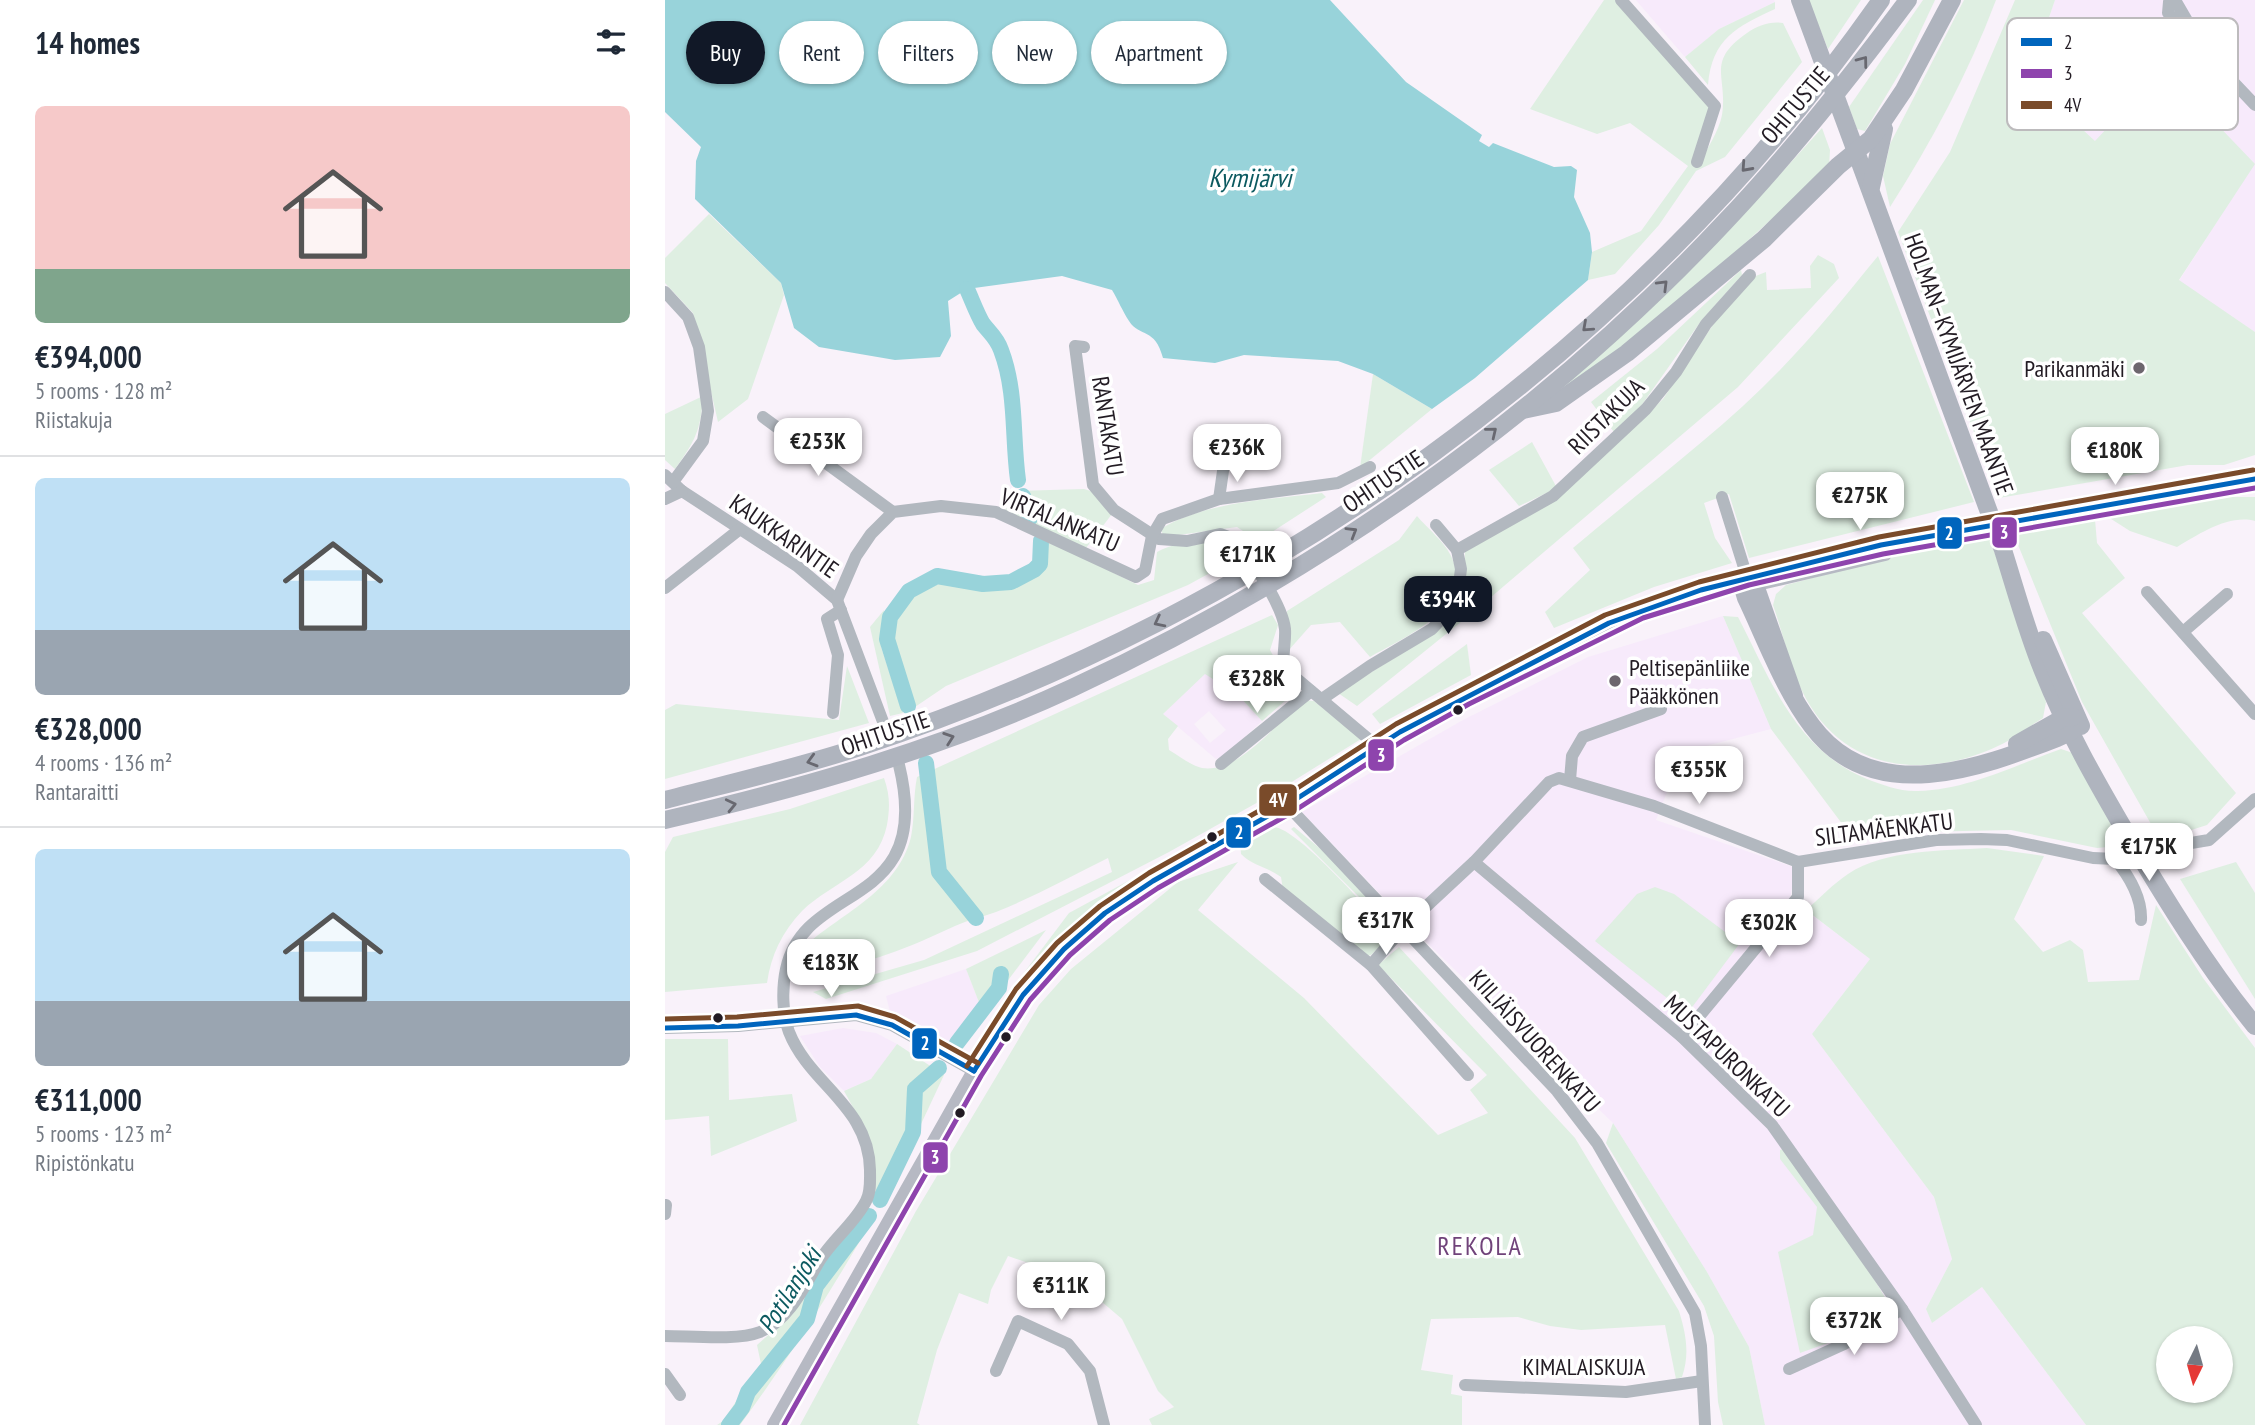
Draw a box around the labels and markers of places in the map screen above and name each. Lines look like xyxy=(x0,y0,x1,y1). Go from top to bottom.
place label: Parikanmäki xyxy=(2024,353,2125,384)
marker: Parikanmäki xyxy=(2131,360,2147,376)
pin: €253K xyxy=(769,419,867,478)
pin: €236K xyxy=(1188,424,1286,484)
pin: €180K xyxy=(2066,428,2164,487)
pin: €275K xyxy=(1811,472,1909,532)
pin: €171K xyxy=(1199,532,1297,591)
pin: €394K xyxy=(1399,576,1497,636)
place label: Peltisepänliike Pääkkönen xyxy=(1629,652,1750,711)
pin: €328K xyxy=(1208,656,1306,715)
marker: Peltisepänliike Pääkkönen xyxy=(1607,673,1623,689)
unlabelled marker xyxy=(1451,703,1465,717)
pin: €355K xyxy=(1650,746,1748,806)
pin: €175K xyxy=(2100,824,2198,883)
unlabelled marker xyxy=(1205,830,1219,844)
pin: €317K xyxy=(1337,898,1435,957)
pin: €302K xyxy=(1720,900,1818,959)
pin: €183K xyxy=(782,940,880,999)
unlabelled marker xyxy=(711,1011,725,1025)
unlabelled marker xyxy=(999,1030,1013,1044)
unlabelled marker xyxy=(953,1106,967,1120)
pin: €311K xyxy=(1012,1262,1110,1322)
pin: €372K xyxy=(1805,1298,1903,1357)

